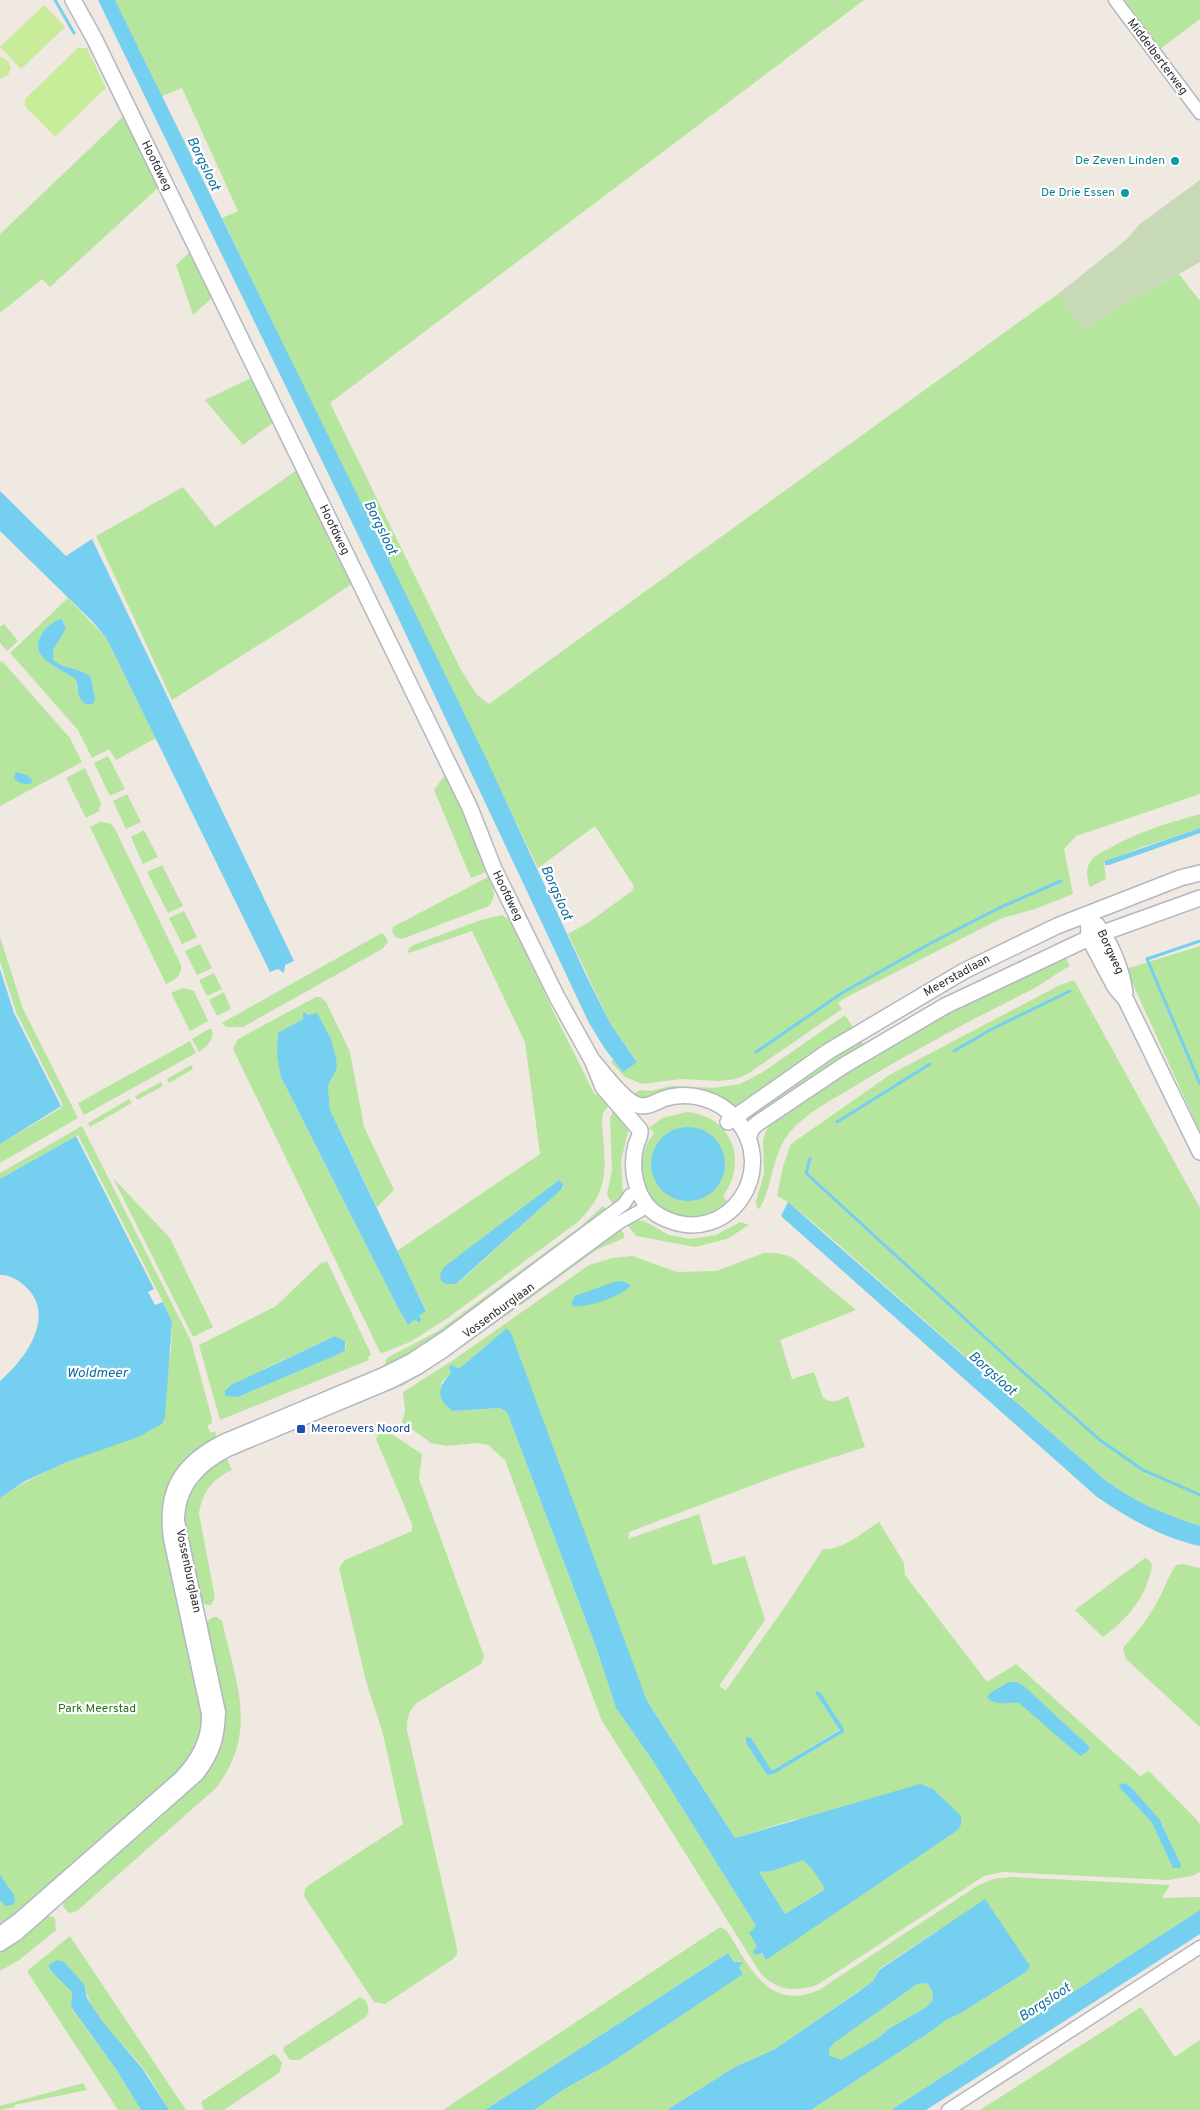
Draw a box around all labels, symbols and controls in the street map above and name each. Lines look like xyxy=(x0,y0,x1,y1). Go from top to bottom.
street label: Middelberterweg xyxy=(1123,16,1191,98)
water label: Borgsloot xyxy=(183,134,224,195)
street label: Hoofdweg xyxy=(137,138,175,194)
place label: De Zeven Linden xyxy=(1075,153,1165,169)
marker: De Zeven Linden xyxy=(1169,155,1181,167)
place label: De Drie Essen xyxy=(1041,185,1115,201)
marker: De Drie Essen xyxy=(1119,187,1131,199)
water label: Borgsloot xyxy=(360,498,401,559)
street label: Hoofdweg xyxy=(315,502,353,558)
water label: Borgsloot xyxy=(536,863,576,924)
street label: Hoofdweg xyxy=(488,868,526,924)
street label: Borgweg xyxy=(1093,927,1127,977)
street label: Meerstadlaan xyxy=(921,951,993,1001)
street label: Vossenburglaan xyxy=(460,1279,538,1343)
water label: Borgsloot xyxy=(965,1348,1020,1401)
water label: Woldmeer xyxy=(67,1365,129,1382)
place label: Meeroevers Noord xyxy=(311,1421,410,1437)
marker: Meeroevers Noord xyxy=(295,1423,307,1435)
street label: Vossenburglaan xyxy=(171,1528,205,1614)
park label: Park Meerstad xyxy=(58,1701,136,1717)
water label: Borgsloot xyxy=(1016,1979,1075,2026)

